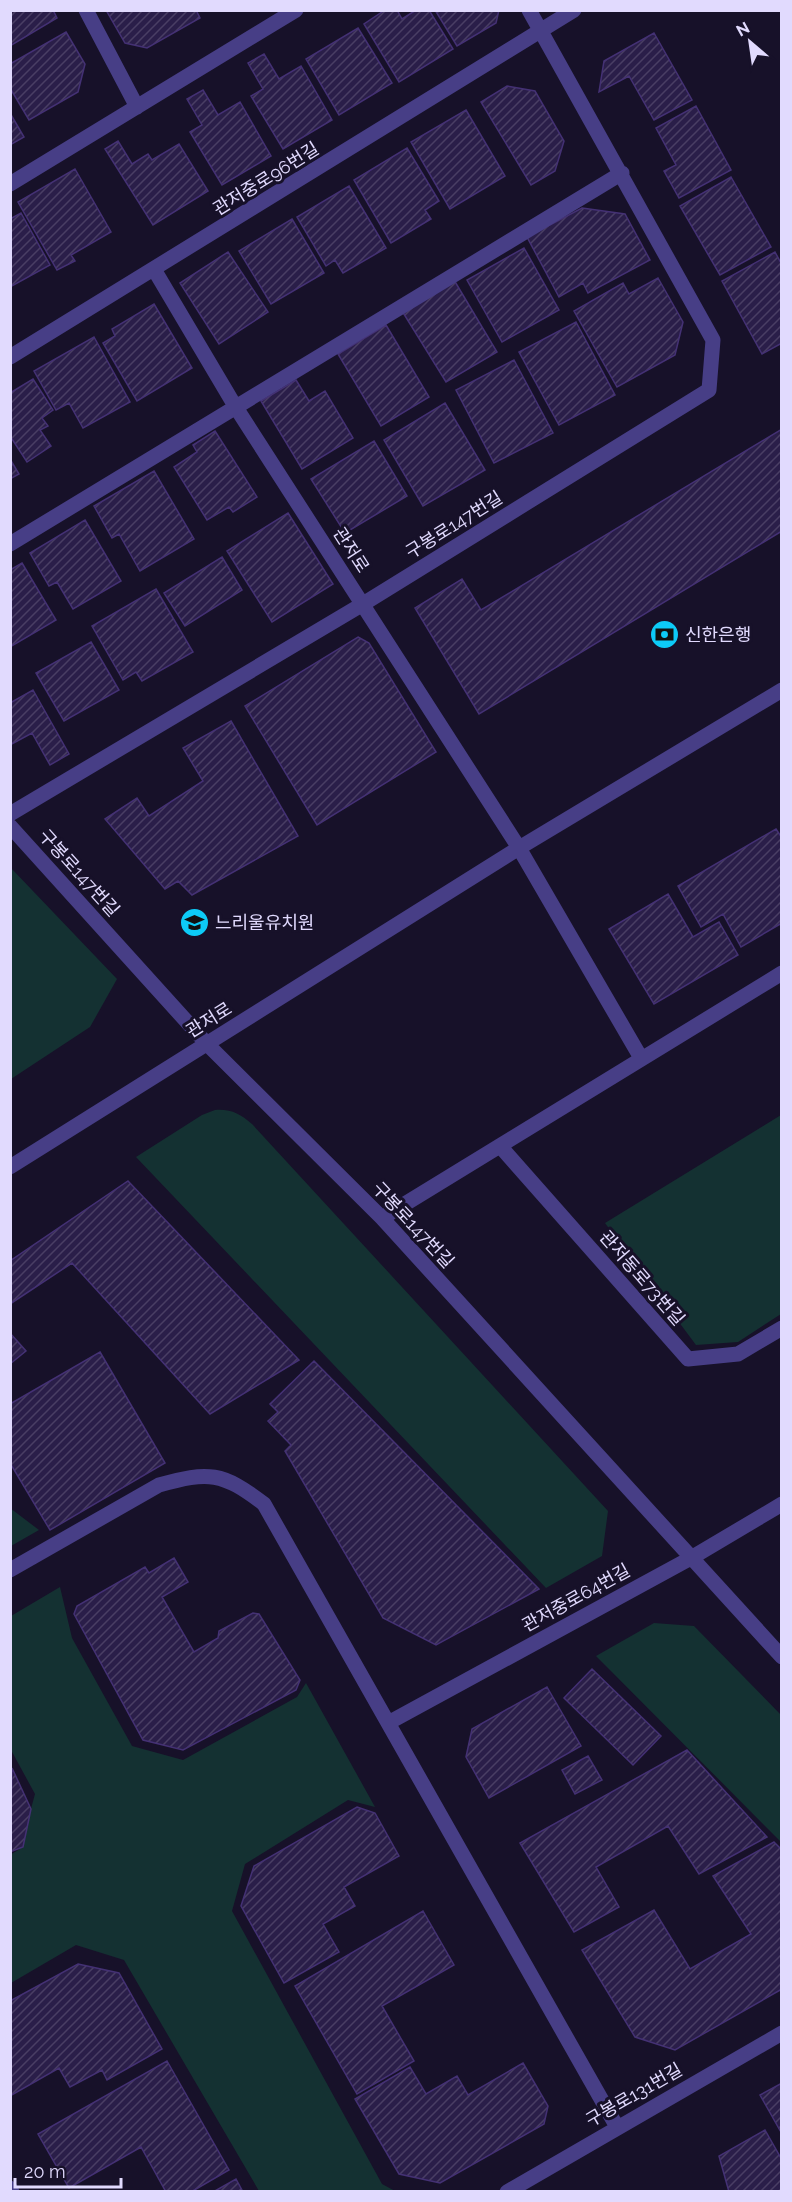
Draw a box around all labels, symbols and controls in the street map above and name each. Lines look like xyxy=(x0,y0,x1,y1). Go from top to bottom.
north arrow xyxy=(720,12,780,72)
text: N xyxy=(733,18,753,41)
street label: 관저중로96번길 xyxy=(209,138,323,219)
street label: 구봉로147번길 xyxy=(402,487,506,563)
street label: 관저로 xyxy=(329,523,374,576)
bank icon: 신한은행 xyxy=(648,619,680,651)
place label: 신한은행 xyxy=(685,624,751,645)
street label: 구봉로147번길 xyxy=(35,825,124,921)
school or university icon: 느리울유치원 xyxy=(178,907,210,939)
place label: 느리울유치원 xyxy=(215,912,314,933)
street label: 관저로 xyxy=(182,998,235,1042)
street label: 구봉로147번길 xyxy=(368,1177,459,1272)
street label: 관저동로73번길 xyxy=(596,1226,689,1329)
street label: 관저중로64번길 xyxy=(518,1559,633,1636)
street label: 구봉로131번길 xyxy=(582,2059,686,2131)
scale bar xyxy=(15,2151,122,2189)
text: 20 m xyxy=(24,2161,66,2182)

